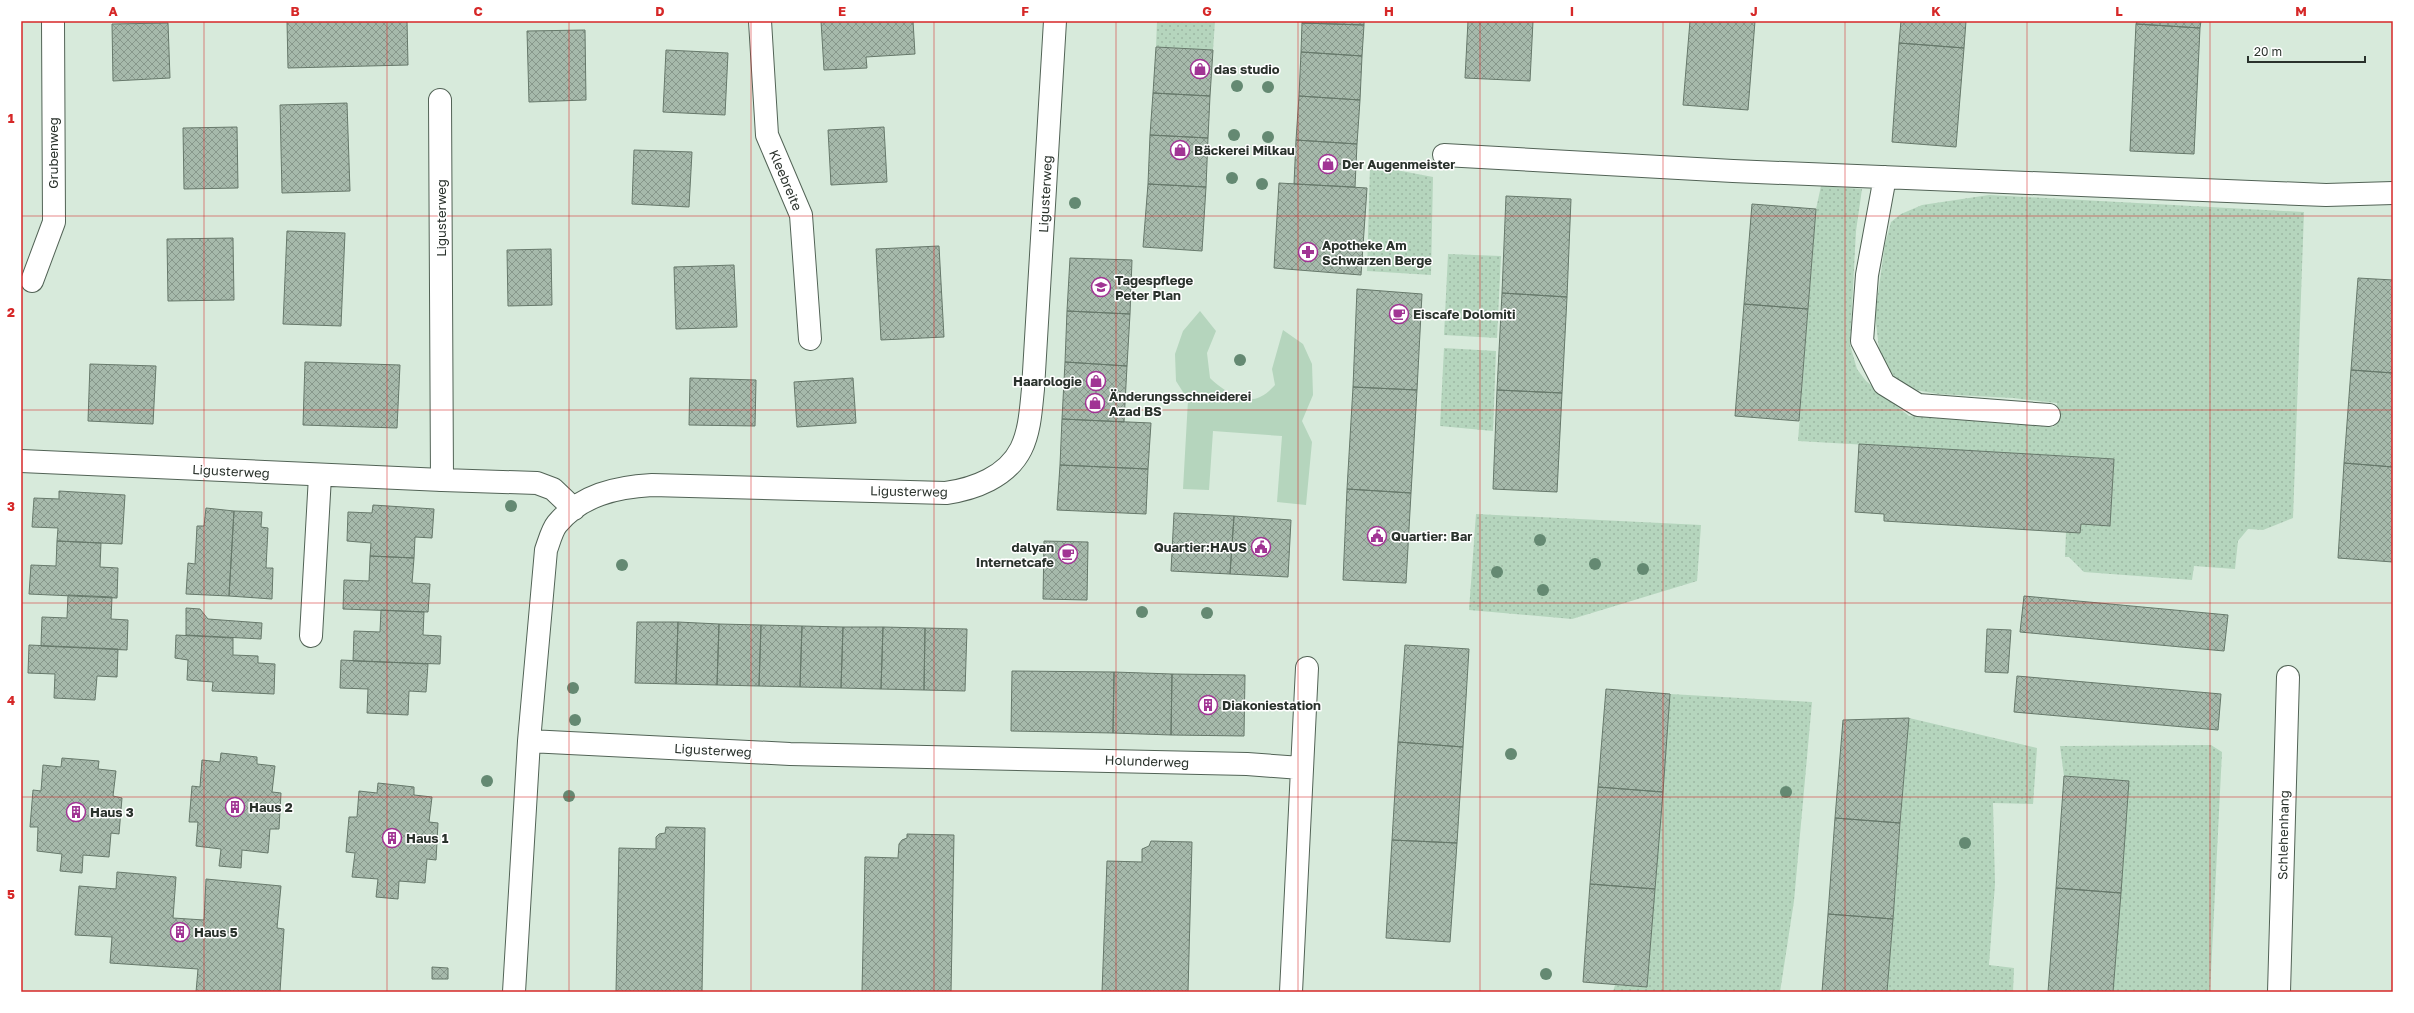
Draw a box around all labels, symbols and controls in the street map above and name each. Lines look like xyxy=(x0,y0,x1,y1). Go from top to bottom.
text: A xyxy=(108,3,118,19)
text: B xyxy=(290,3,300,19)
text: C xyxy=(473,3,483,19)
text: D xyxy=(655,3,665,19)
text: E xyxy=(838,3,846,19)
text: F xyxy=(1021,3,1029,19)
text: G xyxy=(1202,3,1212,19)
text: H xyxy=(1384,3,1394,19)
text: I xyxy=(1570,3,1574,19)
text: J xyxy=(1750,3,1758,19)
text: K xyxy=(1931,3,1941,19)
text: L xyxy=(2115,3,2123,19)
text: M xyxy=(2295,3,2307,19)
scale bar xyxy=(2248,38,2365,64)
text: 20 m xyxy=(2254,44,2282,59)
shop icon: das studio xyxy=(1189,58,1211,80)
place label: das studio xyxy=(1214,61,1280,77)
text: 1 xyxy=(8,110,15,126)
street label: Grubenweg xyxy=(45,117,61,189)
shop icon: Bäckerei Milkau xyxy=(1169,139,1191,161)
place label: Bäckerei Milkau xyxy=(1194,142,1295,158)
street label: Kleebreite xyxy=(766,147,806,213)
shop icon: Der Augenmeister xyxy=(1317,153,1339,175)
street label: Ligusterweg xyxy=(1035,155,1055,233)
place label: Der Augenmeister xyxy=(1342,156,1455,172)
street label: Ligusterweg xyxy=(433,179,449,257)
place label: Apotheke Am Schwarzen Berge xyxy=(1322,237,1432,268)
pharmacy icon: Apotheke Am Schwarzen Berge xyxy=(1297,241,1319,263)
place label: Tagespflege Peter Plan xyxy=(1115,272,1194,303)
school or university icon: Tagespflege Peter Plan xyxy=(1090,276,1112,298)
cafe icon: Eiscafe Dolomiti xyxy=(1388,303,1410,325)
text: 2 xyxy=(7,304,15,320)
place label: Eiscafe Dolomiti xyxy=(1413,306,1515,322)
shop icon: Haarologie xyxy=(1085,370,1107,392)
place label: Haarologie xyxy=(1013,373,1082,389)
place label: Änderungsschneiderei Azad BS xyxy=(1109,388,1251,419)
shop icon: Änderungsschneiderei Azad BS xyxy=(1084,392,1106,414)
street label: Ligusterweg xyxy=(192,461,270,481)
street label: Ligusterweg xyxy=(870,482,948,500)
text: 3 xyxy=(7,498,15,514)
public building icon: Quartier: Bar xyxy=(1366,525,1388,547)
place label: Quartier: Bar xyxy=(1391,528,1472,544)
public building icon: Quartier:HAUS xyxy=(1250,536,1272,558)
place label: dalyan Internetcafe xyxy=(976,539,1054,570)
place label: Quartier:HAUS xyxy=(1154,539,1247,555)
cafe icon: dalyan Internetcafe xyxy=(1057,543,1079,565)
text: 4 xyxy=(7,692,15,708)
building icon: Diakoniestation xyxy=(1197,694,1219,716)
place label: Diakoniestation xyxy=(1222,697,1321,713)
street label: Ligusterweg xyxy=(674,740,752,760)
street label: Holunderweg xyxy=(1104,752,1190,770)
street label: Schlehenhang xyxy=(2274,790,2292,880)
building icon: Haus 2 xyxy=(224,796,246,818)
place label: Haus 2 xyxy=(249,799,293,815)
building icon: Haus 3 xyxy=(65,801,87,823)
place label: Haus 3 xyxy=(90,804,134,820)
building icon: Haus 1 xyxy=(381,827,403,849)
place label: Haus 1 xyxy=(406,830,449,846)
text: 5 xyxy=(7,886,15,902)
building icon: Haus 5 xyxy=(169,921,191,943)
place label: Haus 5 xyxy=(194,924,238,940)

